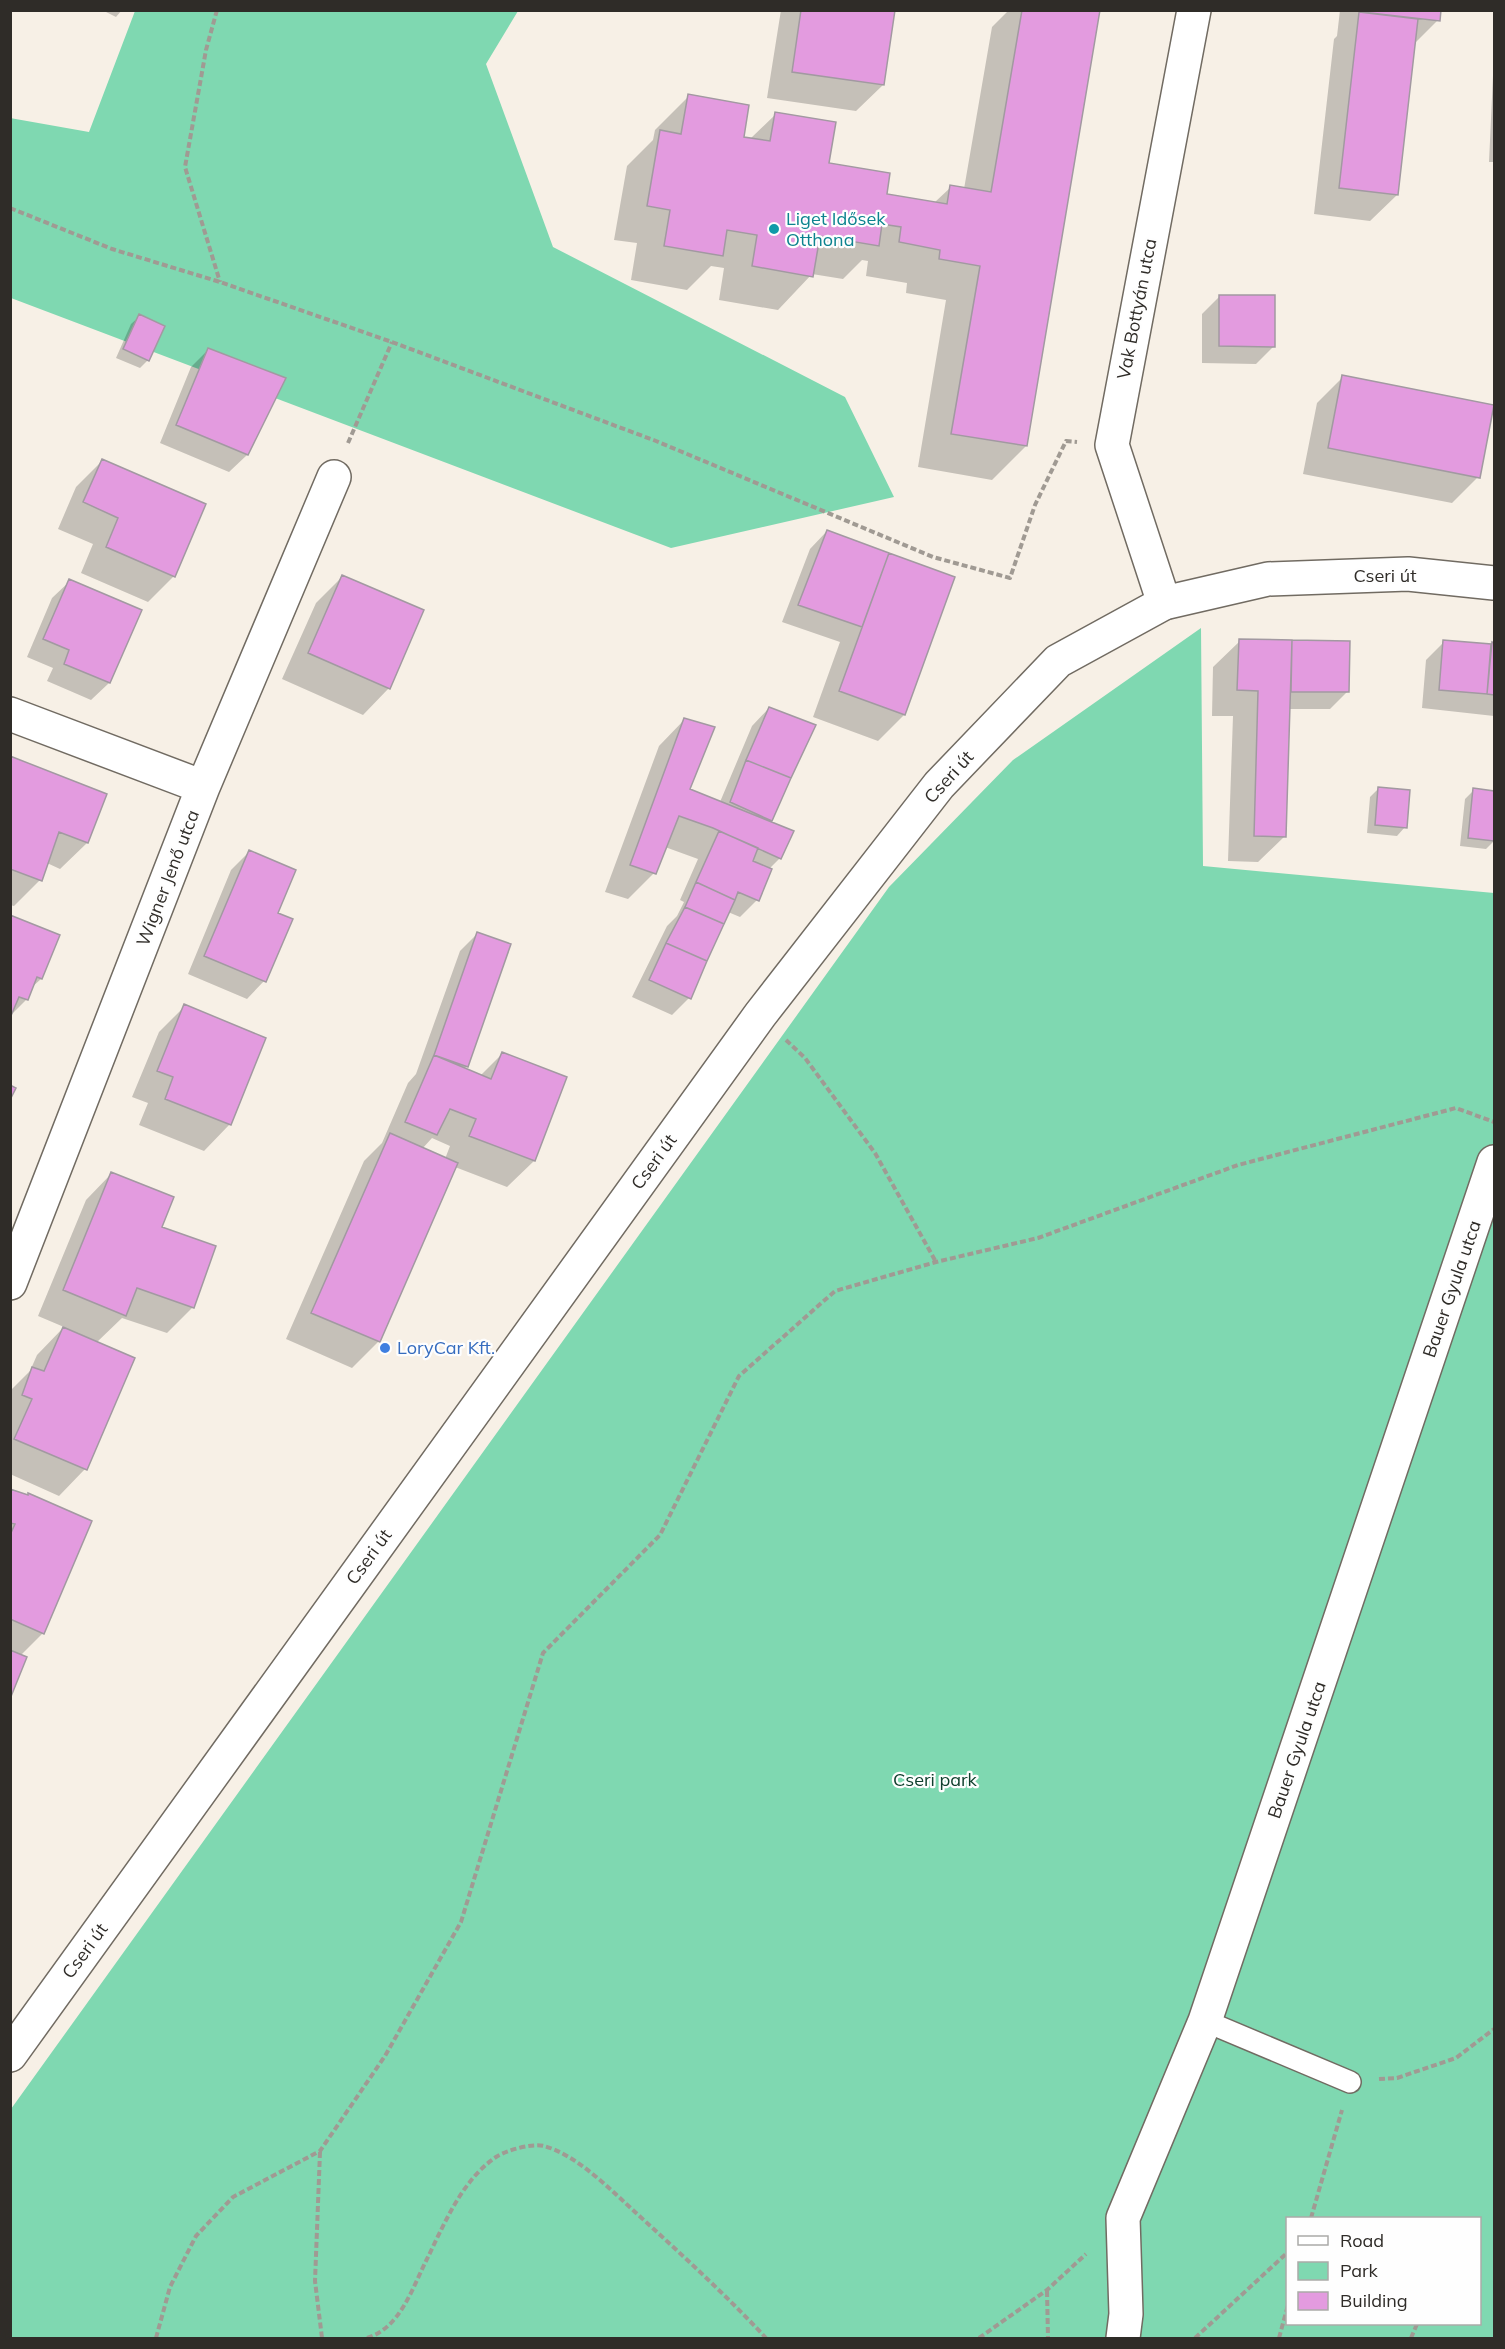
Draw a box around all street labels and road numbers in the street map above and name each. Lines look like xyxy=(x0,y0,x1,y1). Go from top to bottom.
street label: Vak Bottyán utca xyxy=(1112,237,1161,381)
street label: Cseri út xyxy=(1353,564,1417,587)
street label: Cseri út xyxy=(919,746,978,808)
street label: Wigner Jenő utca xyxy=(131,806,204,949)
street label: Cseri út xyxy=(626,1129,681,1194)
street label: Bauer Gyula utca xyxy=(1417,1217,1486,1360)
street label: Cseri út xyxy=(341,1524,396,1589)
street label: Bauer Gyula utca xyxy=(1262,1678,1331,1821)
street label: Cseri út xyxy=(57,1918,112,1983)

